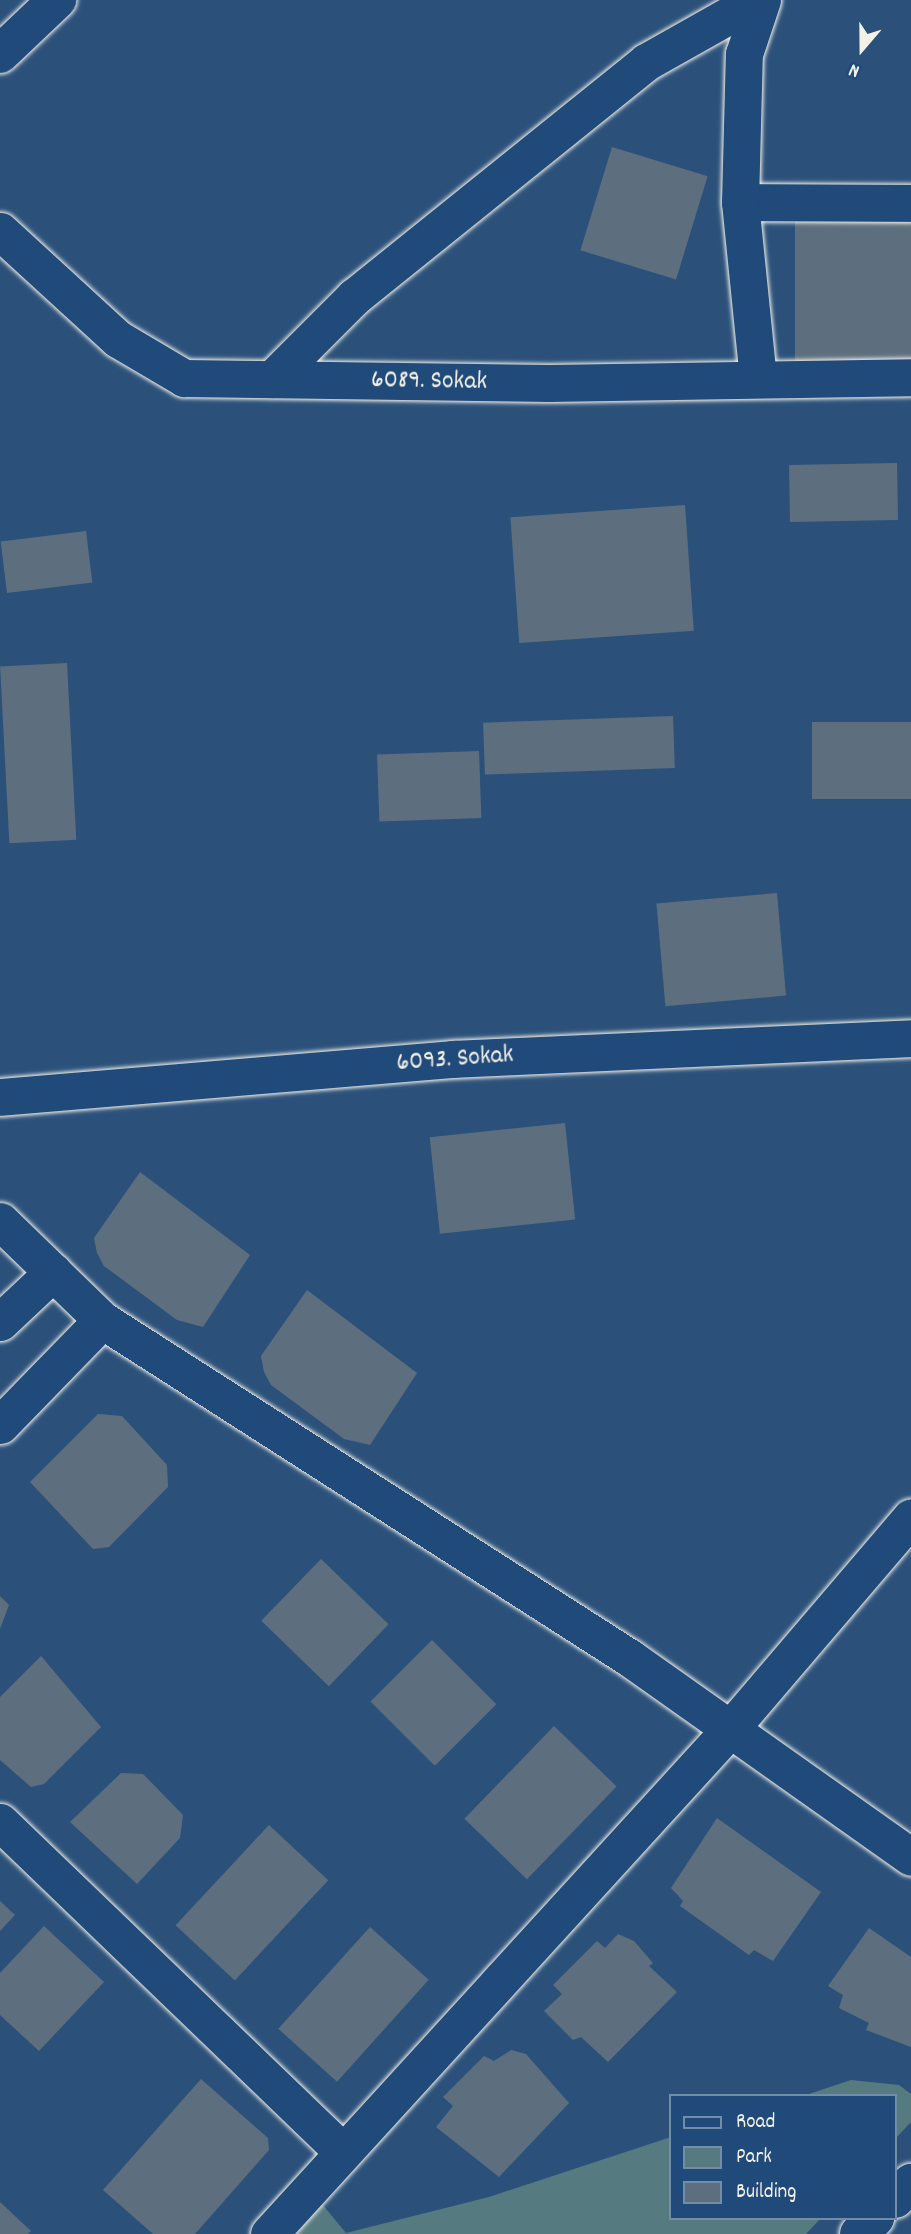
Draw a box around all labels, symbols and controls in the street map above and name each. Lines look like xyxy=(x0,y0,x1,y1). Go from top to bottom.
north arrow xyxy=(827,14,897,84)
text: N xyxy=(846,55,864,83)
street label: 6089. Sokak xyxy=(371,365,487,399)
street label: 6093. Sokak xyxy=(395,1040,515,1080)
legend xyxy=(670,2094,897,2220)
text: Road xyxy=(736,2108,775,2138)
text: Park xyxy=(736,2143,772,2173)
text: Building xyxy=(736,2178,796,2208)

